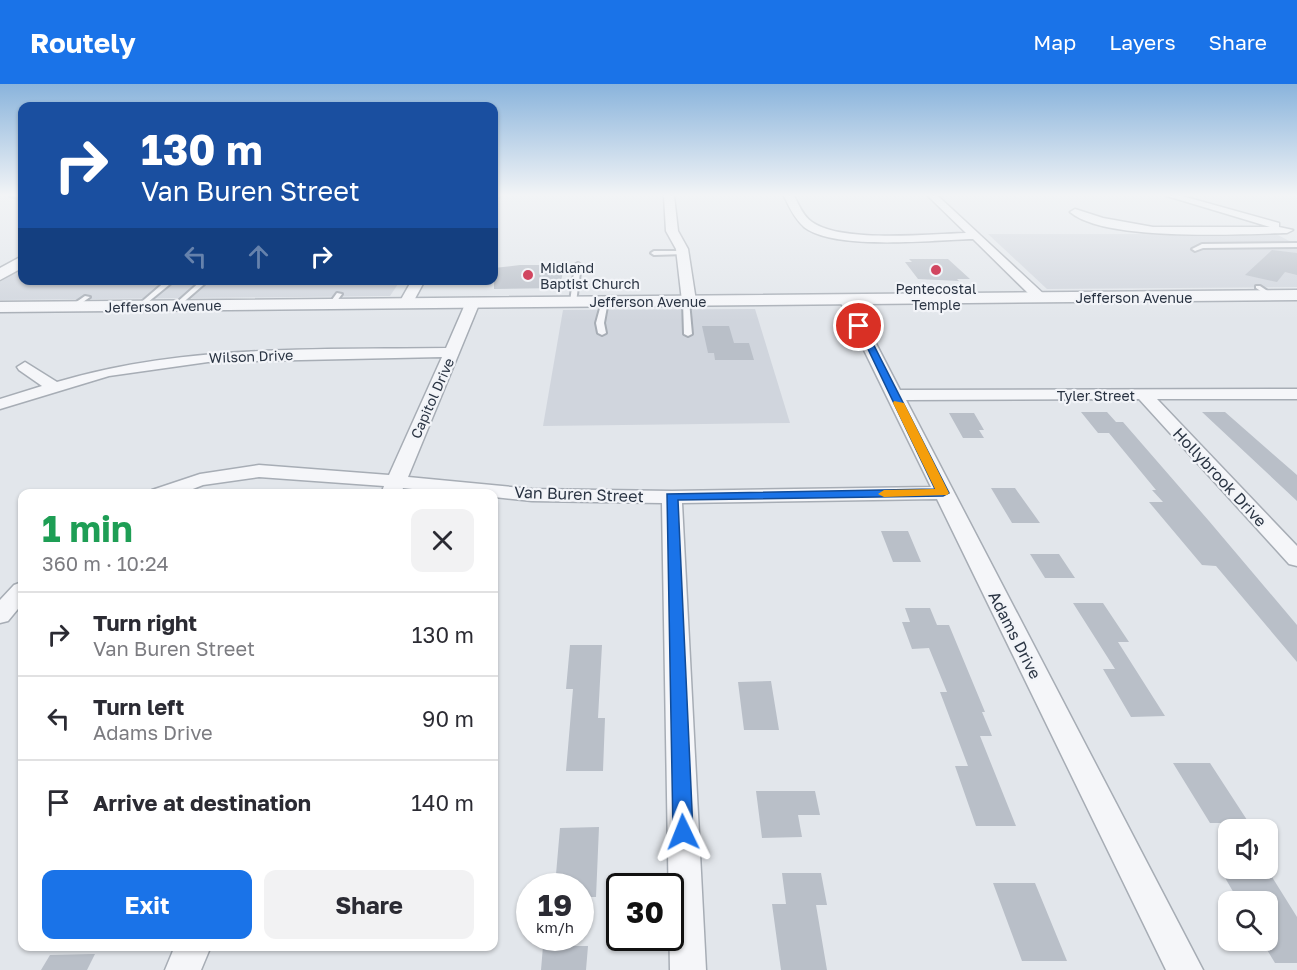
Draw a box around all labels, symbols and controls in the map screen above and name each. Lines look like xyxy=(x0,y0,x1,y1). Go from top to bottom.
text: Routely xyxy=(30,26,136,59)
text: Map xyxy=(1033,29,1076,55)
text: Layers xyxy=(1109,29,1176,55)
text: Share xyxy=(1209,29,1267,55)
text: 130 m xyxy=(141,124,263,174)
icon: right xyxy=(42,126,120,204)
text: Van Buren Street xyxy=(141,175,360,207)
icon: left xyxy=(179,240,212,273)
icon: ahead xyxy=(242,240,275,273)
icon: right xyxy=(305,240,338,273)
place label: Midland Baptist Church xyxy=(540,259,640,292)
marker: Pentecostal Temple xyxy=(929,263,943,277)
marker: Midland Baptist Church xyxy=(521,268,535,282)
place label: Pentecostal Temple xyxy=(896,280,976,313)
street label: Jefferson Avenue xyxy=(1076,289,1192,306)
street label: Jefferson Avenue xyxy=(590,293,706,310)
street label: Jefferson Avenue xyxy=(104,296,222,316)
pin xyxy=(833,300,884,351)
icon: arrive xyxy=(842,309,875,342)
street label: Wilson Drive xyxy=(209,346,293,366)
street label: Capitol Drive xyxy=(407,355,457,441)
street label: Tyler Street xyxy=(1057,387,1135,404)
street label: Hollybrook Drive xyxy=(1169,423,1271,531)
street label: Van Buren Street xyxy=(514,482,644,506)
text: 1 min xyxy=(42,507,133,550)
button: close xyxy=(411,509,474,572)
text: 360 m · 10:24 xyxy=(42,551,169,575)
street label: Adams Drive xyxy=(984,588,1046,682)
text: Turn right xyxy=(93,609,197,636)
icon: right xyxy=(42,618,75,651)
text: 130 m xyxy=(412,621,474,648)
text: Van Buren Street xyxy=(93,636,255,660)
text: Turn left xyxy=(93,693,184,720)
icon: left xyxy=(42,702,75,735)
text: 90 m xyxy=(422,705,474,732)
text: Adams Drive xyxy=(93,720,213,744)
icon: arrive xyxy=(42,786,75,819)
text: Arrive at destination xyxy=(93,789,311,816)
text: 140 m xyxy=(411,789,474,816)
position arrow xyxy=(651,800,715,864)
map controls xyxy=(1218,819,1278,951)
button: sound xyxy=(1218,819,1278,879)
button: Exit xyxy=(42,870,252,939)
button: Share xyxy=(264,870,474,939)
speed limit sign: 30 xyxy=(606,873,684,951)
text: 19 xyxy=(538,887,572,923)
button: search xyxy=(1218,891,1278,951)
text: km/h xyxy=(536,918,574,936)

